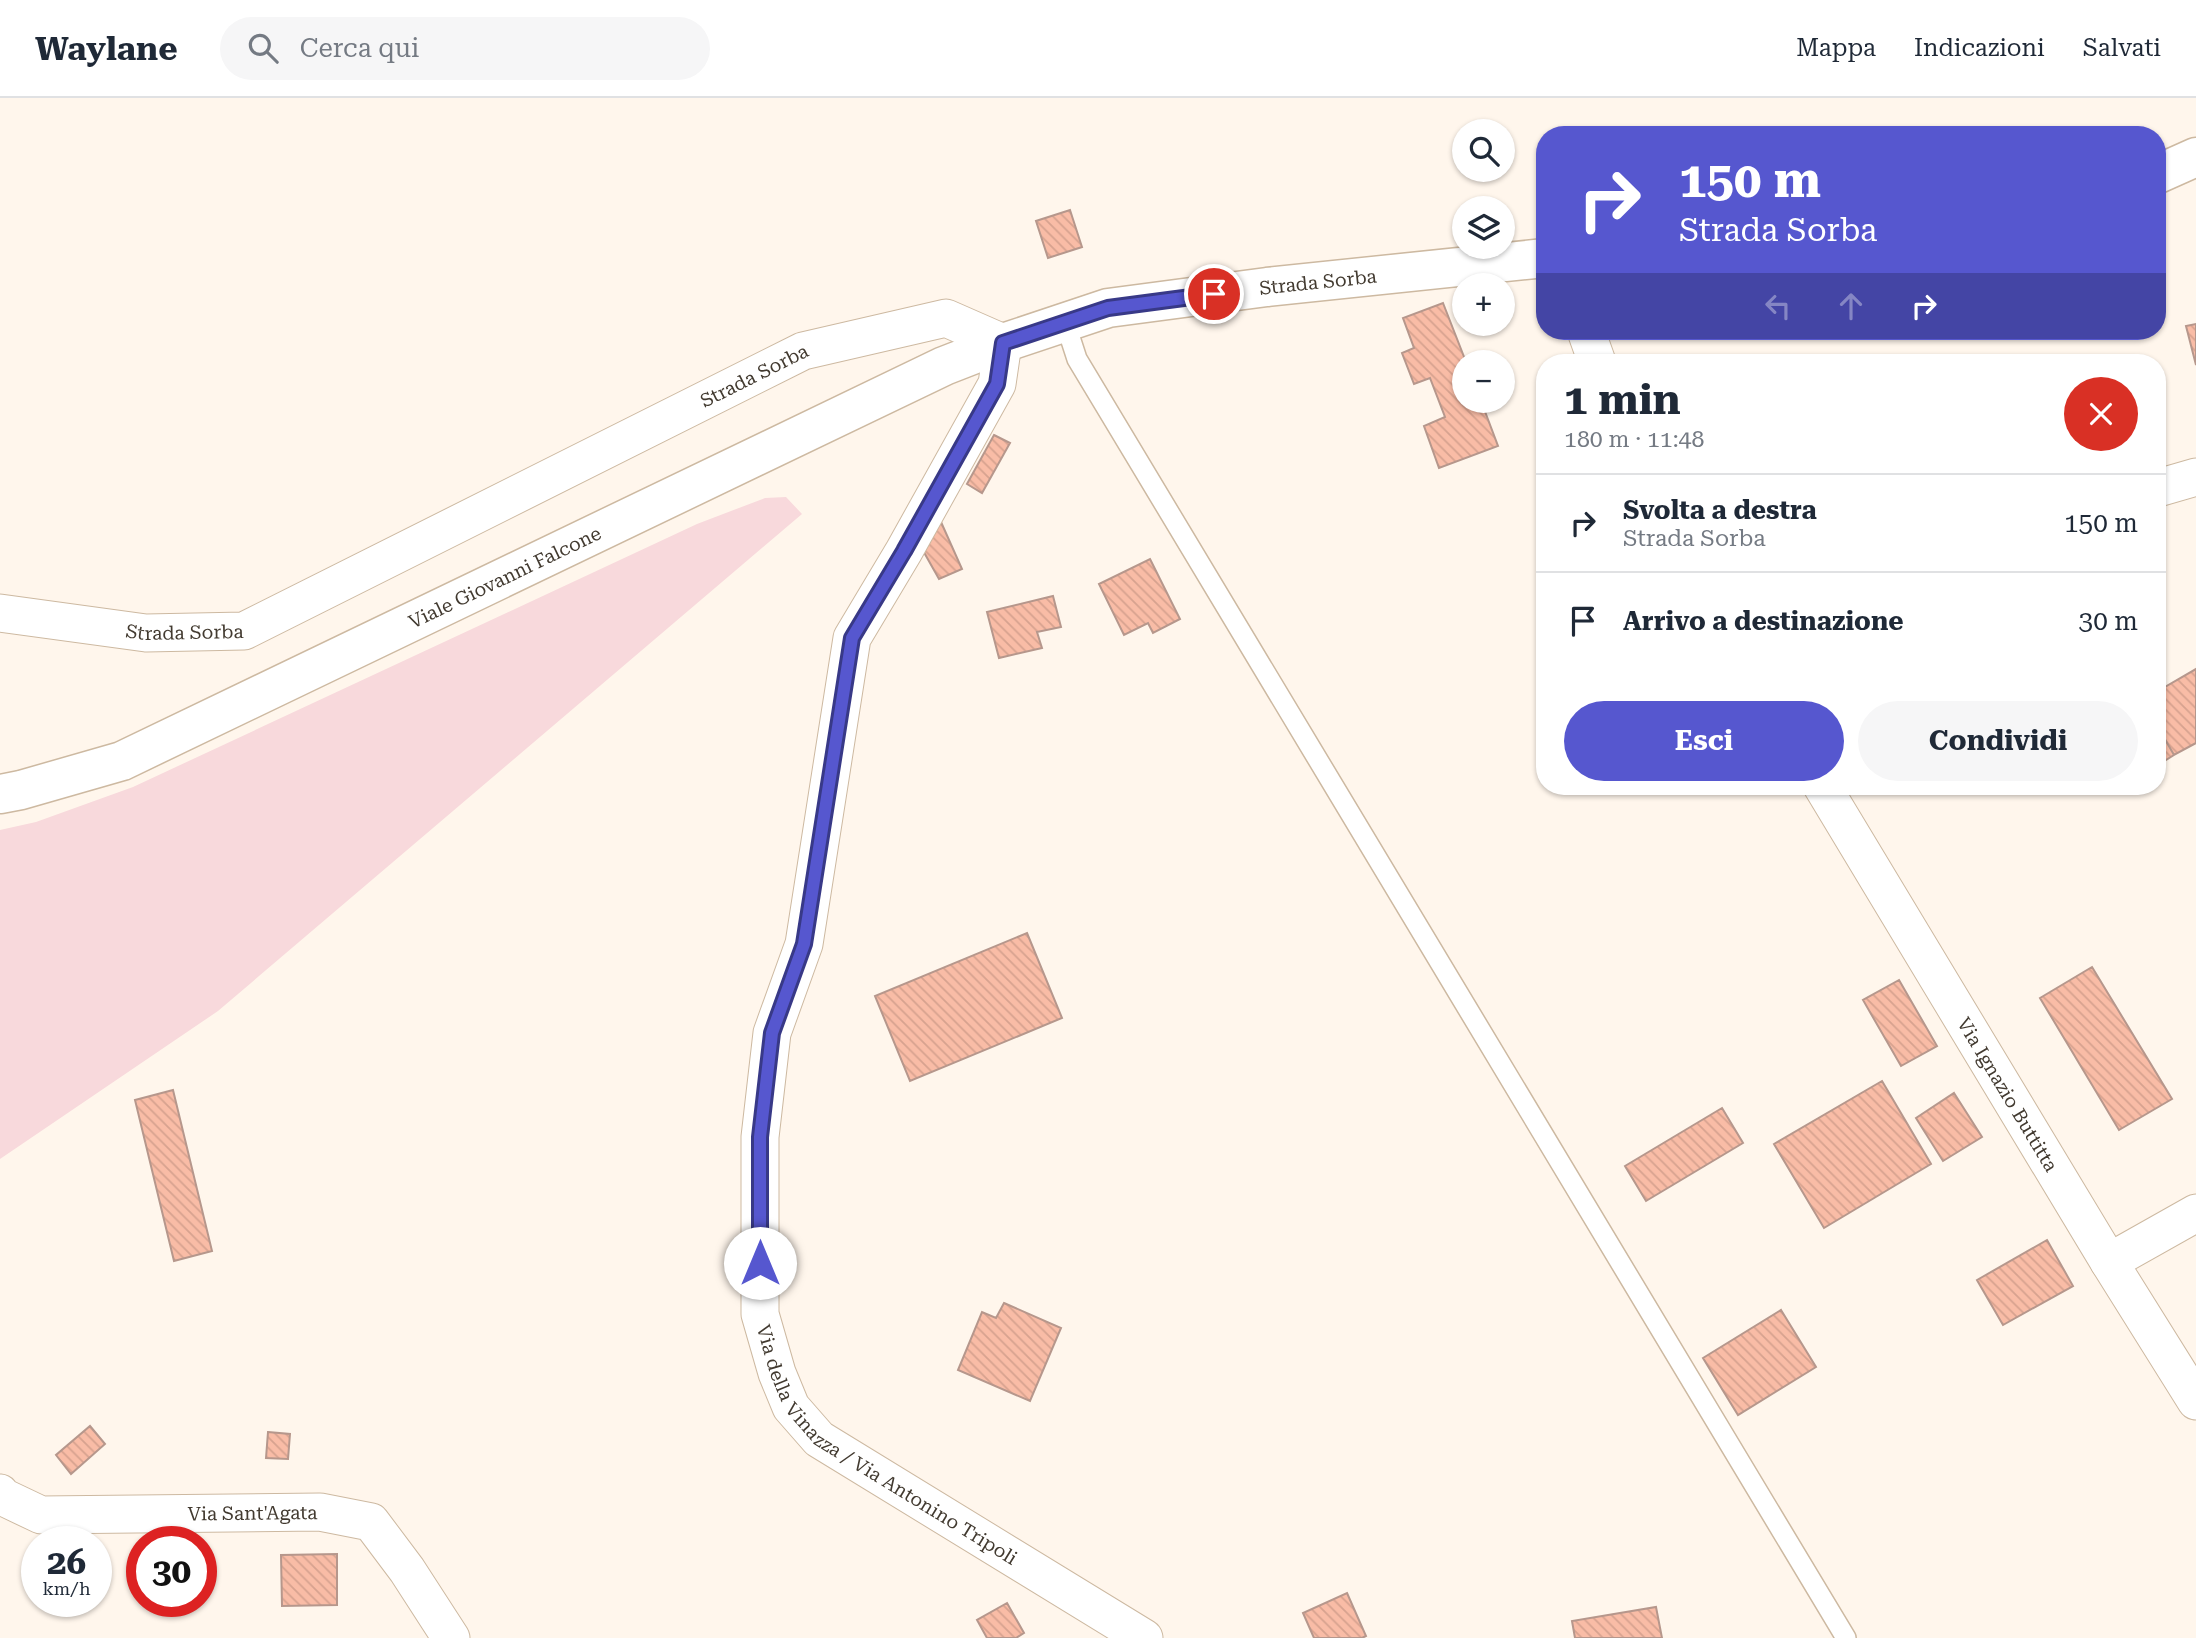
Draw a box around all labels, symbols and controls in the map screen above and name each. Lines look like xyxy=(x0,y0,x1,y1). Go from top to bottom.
search box xyxy=(220,17,710,80)
text: Waylane xyxy=(35,29,178,68)
icon: search xyxy=(244,29,282,67)
text: Cerca qui xyxy=(300,33,419,63)
text: Mappa xyxy=(1796,34,1876,62)
text: Indicazioni xyxy=(1914,34,2045,62)
text: Salvati xyxy=(2083,34,2161,62)
map controls xyxy=(1452,119,1515,413)
button: search xyxy=(1452,119,1515,182)
text: 150 m xyxy=(1679,152,1821,209)
icon: right xyxy=(1564,154,1655,245)
button: layers xyxy=(1452,196,1515,259)
text: Strada Sorba xyxy=(1679,211,1877,249)
pin xyxy=(1184,264,1244,324)
street label: Strada Sorba xyxy=(1258,264,1378,299)
button: + xyxy=(1452,273,1515,336)
icon: arrive xyxy=(1195,275,1233,313)
icon: left xyxy=(1759,287,1797,325)
icon: ahead xyxy=(1832,287,1870,325)
icon: right xyxy=(1905,287,1943,325)
street label: Strada Sorba xyxy=(696,338,813,412)
button: − xyxy=(1452,350,1515,413)
text: 1 min xyxy=(1564,375,1681,424)
button: close xyxy=(2064,377,2138,451)
text: 180 m · 11:48 xyxy=(1564,426,1704,453)
text: Svolta a destra xyxy=(1623,495,1817,525)
icon: right xyxy=(1564,504,1602,542)
text: 150 m xyxy=(2064,508,2138,538)
street label: Viale Giovanni Falcone xyxy=(405,521,605,633)
text: Strada Sorba xyxy=(1623,525,1766,552)
icon: arrive xyxy=(1564,602,1602,640)
text: Arrivo a destinazione xyxy=(1623,606,1904,636)
text: 30 m xyxy=(2079,606,2138,636)
street label: Strada Sorba xyxy=(124,619,244,645)
button: Esci xyxy=(1564,701,1844,781)
button: Condividi xyxy=(1858,701,2138,781)
street label: Via Ignazio Buttitta xyxy=(1953,1013,2063,1176)
position arrow xyxy=(723,1226,797,1300)
street label: Via della Vinazza / Via Antonino Tripoli xyxy=(752,1322,1022,1569)
street label: Via Sant'Agata xyxy=(187,1501,318,1525)
speed limit sign: 30 xyxy=(126,1526,217,1617)
text: 26 xyxy=(47,1542,86,1583)
text: km/h xyxy=(42,1578,91,1599)

